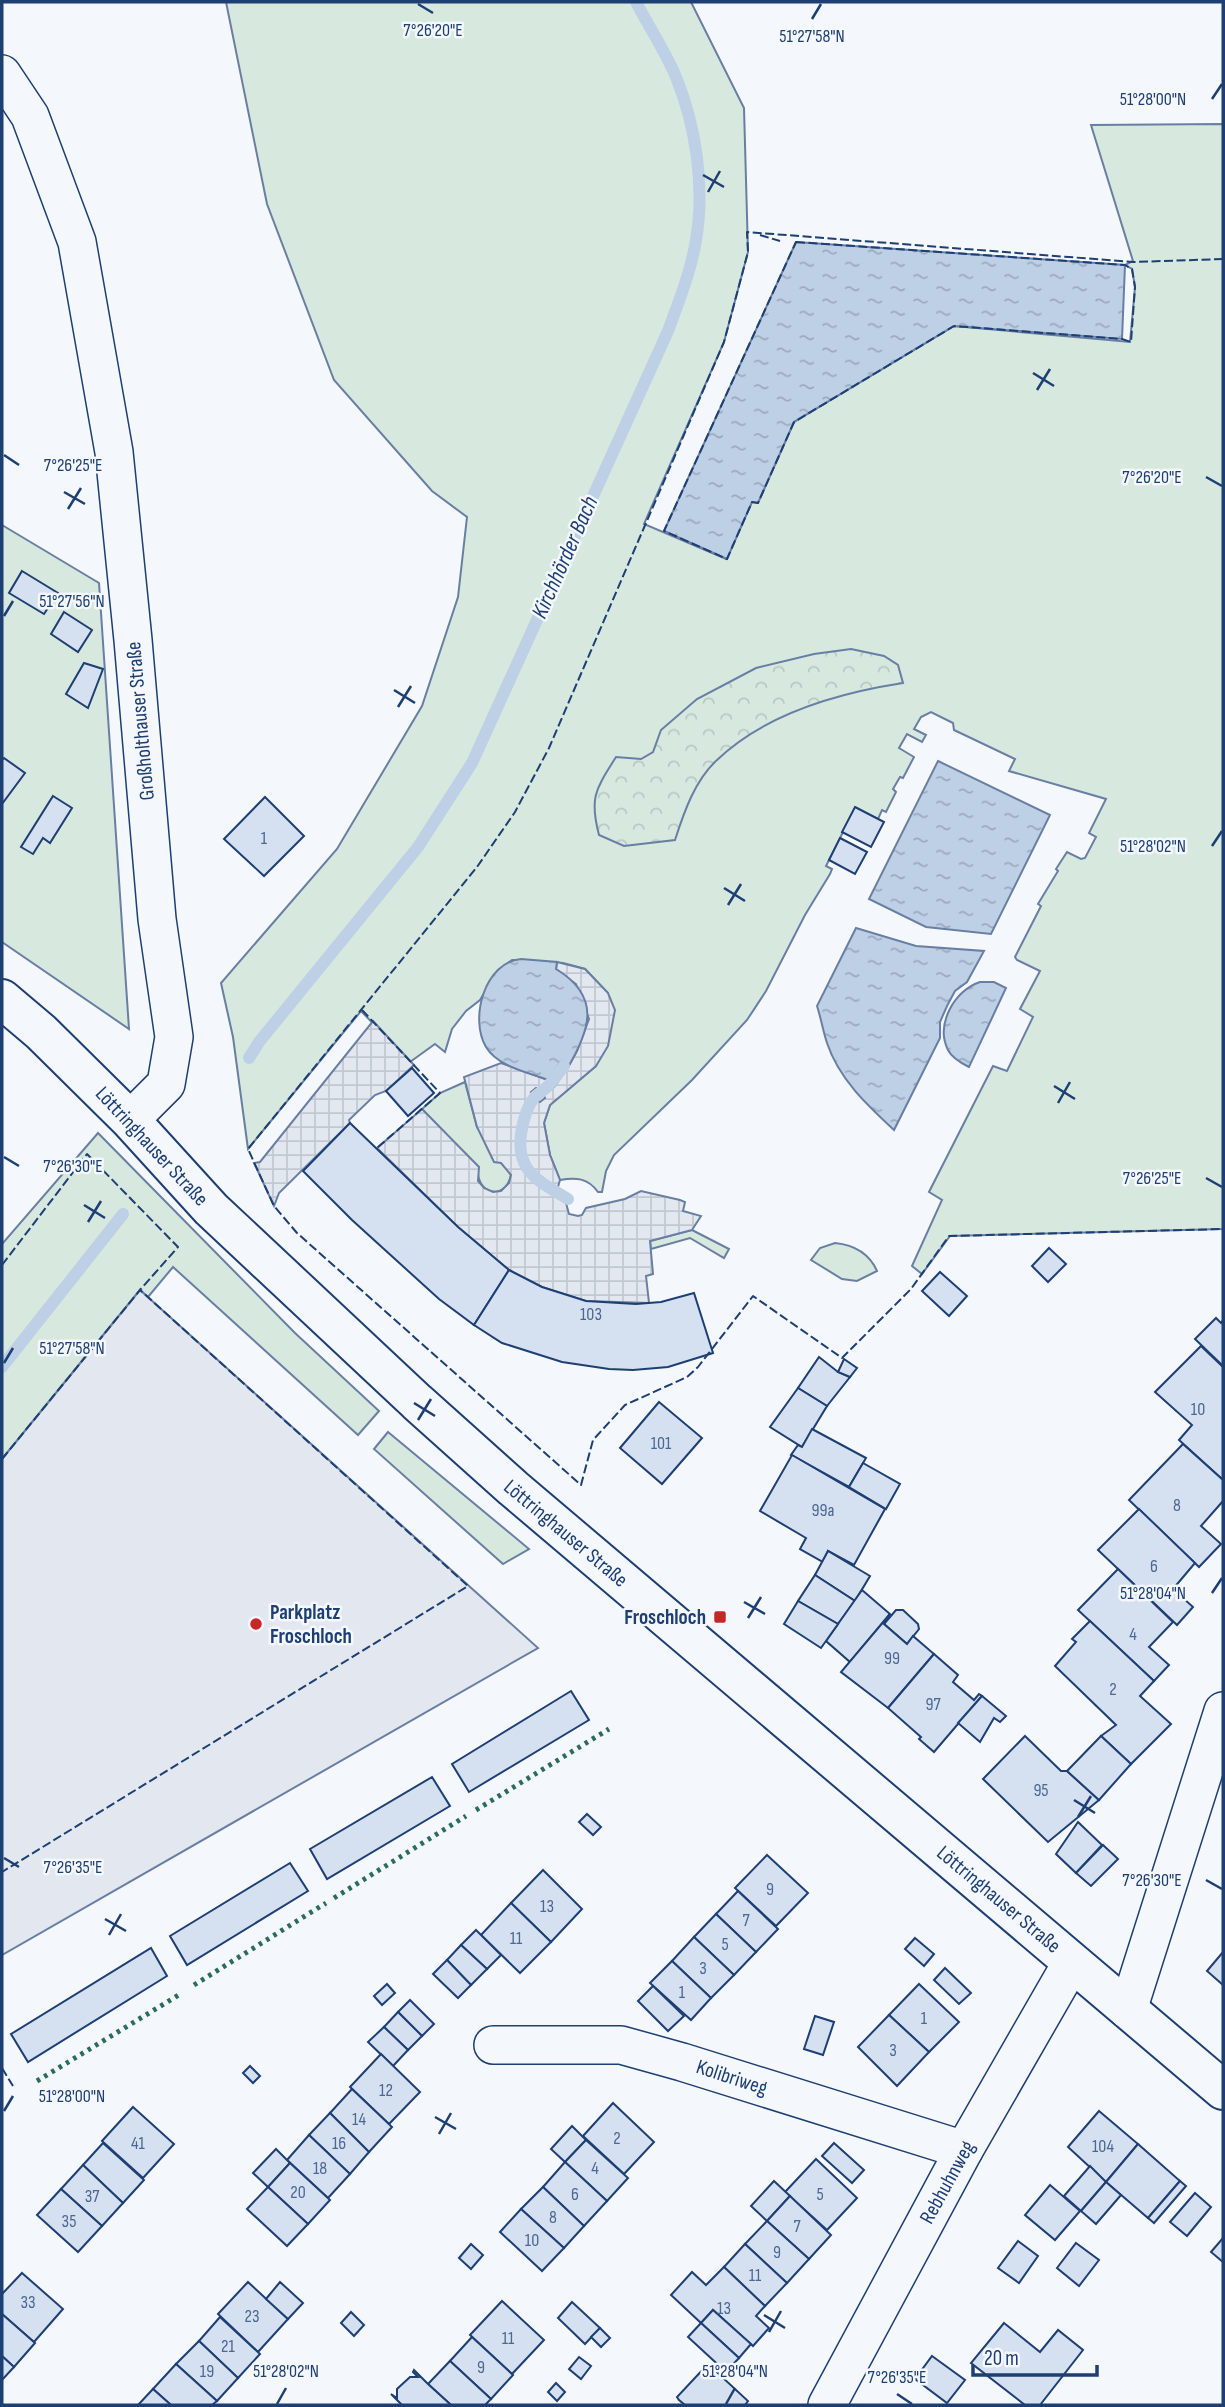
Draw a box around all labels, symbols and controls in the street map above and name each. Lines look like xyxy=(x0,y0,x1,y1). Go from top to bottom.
text: 7°26'20"E xyxy=(403,20,463,41)
text: 51°27'58"N xyxy=(779,26,845,47)
text: 51°28'00"N xyxy=(1120,89,1186,110)
text: 7°26'25"E xyxy=(44,455,102,476)
text: 7°26'20"E xyxy=(1122,467,1182,488)
water label: Kirchhörder Bach xyxy=(526,492,604,623)
text: 51°27'56"N xyxy=(39,591,105,612)
street label: Großholthauser Straße xyxy=(121,640,160,801)
house number: 1 xyxy=(261,828,268,849)
text: 51°28'02"N xyxy=(1120,836,1186,857)
street label: Löttringhauser Straße xyxy=(90,1082,213,1211)
text: 7°26'30"E xyxy=(43,1156,103,1177)
text: 7°26'25"E xyxy=(1123,1168,1181,1189)
house number: 103 xyxy=(580,1304,602,1325)
text: 51°27'58"N xyxy=(39,1338,105,1359)
house number: 10 xyxy=(1191,1399,1205,1420)
house number: 101 xyxy=(651,1433,672,1454)
street label: Löttringhauser Straße xyxy=(499,1474,633,1592)
house number: 8 xyxy=(1173,1495,1181,1516)
house number: 99a xyxy=(812,1500,835,1521)
house number: 6 xyxy=(1150,1556,1158,1577)
text: 51°28'04"N xyxy=(1120,1583,1186,1604)
place label: Parkplatz Froschloch xyxy=(270,1600,352,1649)
place label: Froschloch xyxy=(624,1605,706,1630)
marker: Froschloch xyxy=(712,1609,728,1625)
marker: Parkplatz Froschloch xyxy=(248,1616,264,1632)
house number: 4 xyxy=(1129,1624,1137,1645)
house number: 99 xyxy=(884,1648,900,1669)
house number: 2 xyxy=(1109,1679,1117,1700)
house number: 97 xyxy=(925,1694,941,1715)
house number: 95 xyxy=(1033,1780,1049,1801)
street label: Löttringhauser Straße xyxy=(932,1840,1066,1958)
text: 7°26'35"E xyxy=(44,1857,102,1878)
text: 7°26'30"E xyxy=(1122,1870,1182,1891)
house number: 9 xyxy=(766,1879,774,1900)
house number: 13 xyxy=(540,1896,554,1917)
house number: 7 xyxy=(742,1910,750,1931)
house number: 11 xyxy=(510,1928,523,1949)
house number: 5 xyxy=(721,1934,729,1955)
house number: 3 xyxy=(699,1958,707,1979)
house number: 1 xyxy=(679,1982,686,2003)
house number: 1 xyxy=(921,2008,928,2029)
house number: 3 xyxy=(889,2040,897,2061)
street label: Kolibriweg xyxy=(693,2054,771,2101)
house number: 12 xyxy=(379,2080,393,2101)
text: 51°28'00"N xyxy=(39,2086,105,2107)
house number: 14 xyxy=(352,2109,366,2130)
house number: 2 xyxy=(613,2128,621,2149)
house number: 41 xyxy=(131,2133,146,2154)
house number: 16 xyxy=(332,2133,346,2154)
street label: Rebhuhnweg xyxy=(914,2136,980,2228)
house number: 104 xyxy=(1092,2136,1114,2157)
house number: 18 xyxy=(313,2158,327,2179)
house number: 4 xyxy=(591,2158,599,2179)
house number: 20 xyxy=(290,2182,306,2203)
house number: 6 xyxy=(571,2184,579,2205)
house number: 5 xyxy=(816,2184,824,2205)
house number: 37 xyxy=(85,2186,100,2207)
house number: 8 xyxy=(549,2207,557,2228)
house number: 35 xyxy=(62,2211,76,2232)
house number: 7 xyxy=(793,2216,801,2237)
house number: 10 xyxy=(525,2230,539,2251)
house number: 9 xyxy=(773,2242,781,2263)
house number: 11 xyxy=(749,2265,762,2286)
house number: 33 xyxy=(20,2292,36,2313)
house number: 13 xyxy=(717,2298,731,2319)
house number: 23 xyxy=(245,2306,260,2327)
house number: 11 xyxy=(502,2328,515,2349)
scale bar xyxy=(973,2334,1097,2378)
house number: 21 xyxy=(221,2336,236,2357)
text: 20 m xyxy=(984,2346,1019,2371)
house number: 9 xyxy=(477,2357,485,2378)
house number: 19 xyxy=(200,2361,214,2382)
text: 51°28'02"N xyxy=(253,2361,319,2382)
text: 51°28'04"N xyxy=(702,2361,768,2382)
text: 7°26'35"E xyxy=(868,2367,926,2388)

